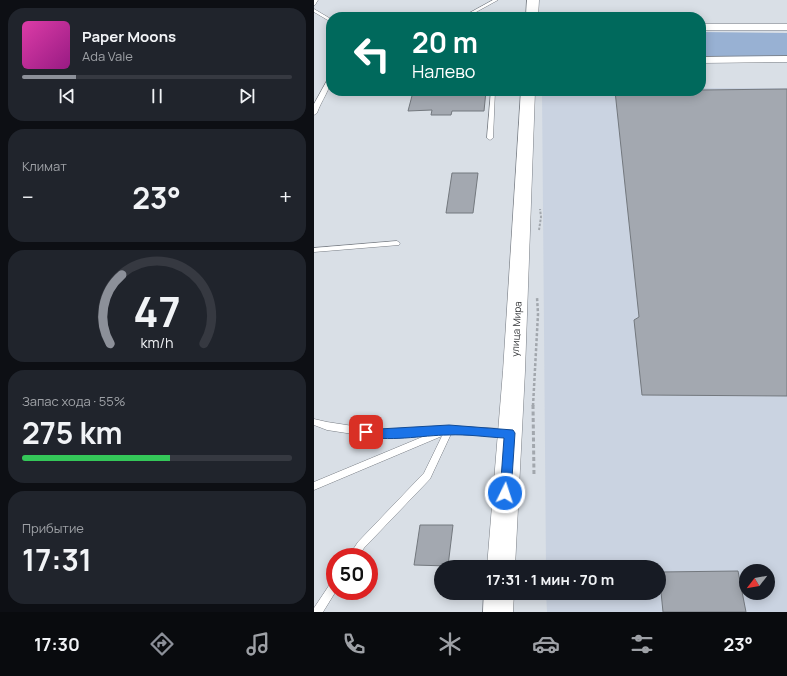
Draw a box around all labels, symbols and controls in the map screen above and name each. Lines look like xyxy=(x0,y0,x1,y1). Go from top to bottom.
text: 20 m xyxy=(412,23,478,61)
text: Paper Moons xyxy=(82,26,176,47)
icon: left xyxy=(346,28,398,80)
text: Ada Vale xyxy=(82,47,133,65)
text: Налево xyxy=(412,59,476,83)
icon: previous xyxy=(56,85,78,107)
icon: pause xyxy=(146,85,168,107)
icon: next xyxy=(236,85,258,107)
text: Климат xyxy=(22,157,67,175)
text: 23° xyxy=(132,177,181,218)
text: − xyxy=(22,182,34,212)
text: + xyxy=(279,182,292,212)
text: 47 xyxy=(133,283,181,339)
street label: улица Мира xyxy=(508,301,524,357)
text: km/h xyxy=(140,333,174,352)
text: Запас хода · 55% xyxy=(22,392,126,410)
text: 275 km xyxy=(22,412,123,453)
pin xyxy=(349,415,383,449)
icon: arrive xyxy=(355,421,377,443)
position arrow xyxy=(484,472,526,514)
text: Прибытие xyxy=(22,519,84,537)
text: 17:31 xyxy=(22,539,92,580)
speed limit sign: 50 xyxy=(326,548,378,600)
north arrow xyxy=(739,564,775,600)
map controls xyxy=(739,564,775,600)
text: 17:31 · 1 мин · 70 m xyxy=(486,569,614,590)
icon: directions xyxy=(148,630,176,658)
icon: music xyxy=(244,630,272,658)
icon: phone xyxy=(340,630,368,658)
icon: climate xyxy=(436,630,464,658)
icon: car xyxy=(532,630,560,658)
icon: filters xyxy=(628,630,656,658)
text: 17:30 xyxy=(34,632,80,656)
text: 23° xyxy=(724,632,753,656)

